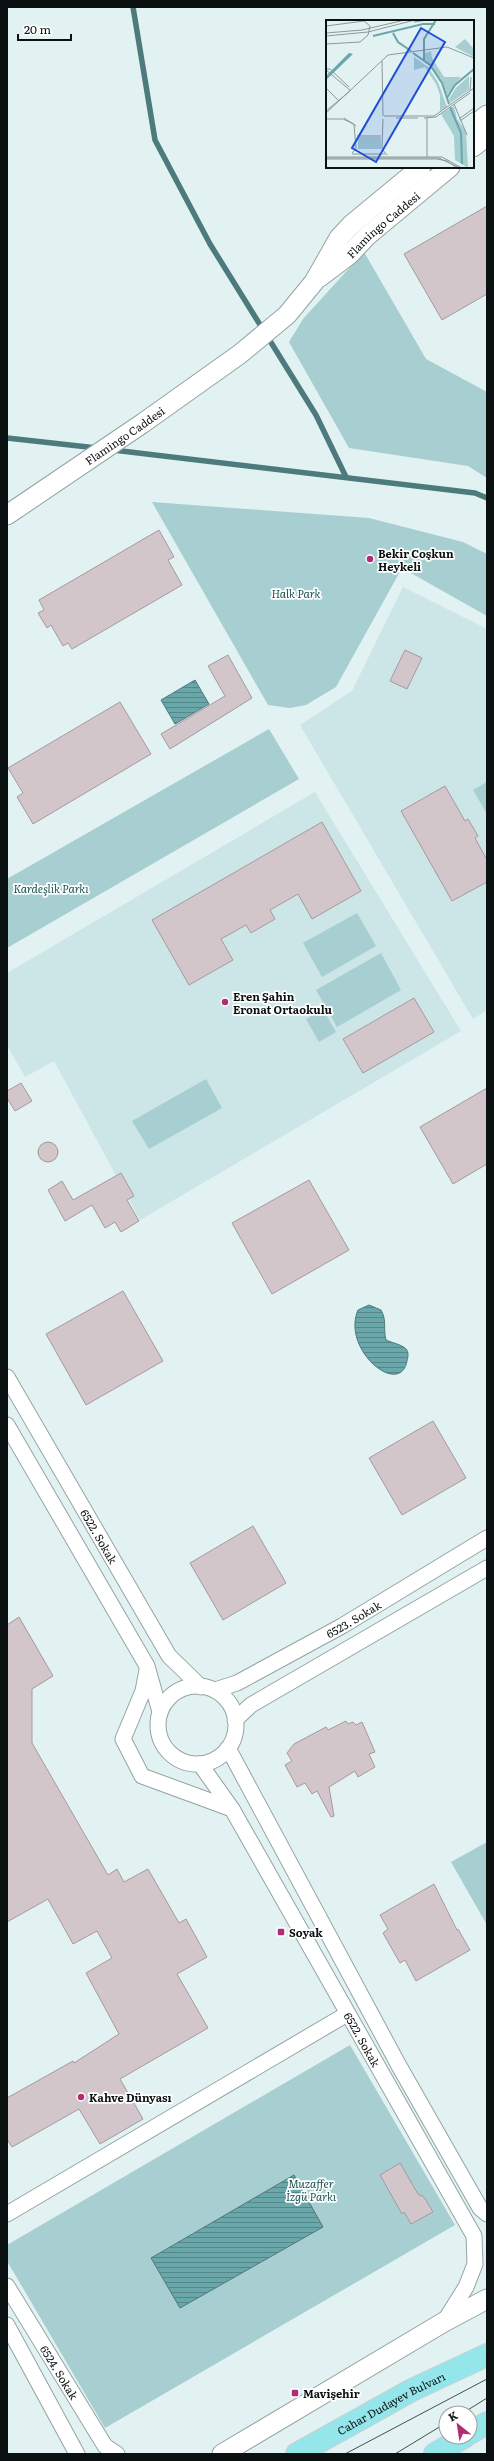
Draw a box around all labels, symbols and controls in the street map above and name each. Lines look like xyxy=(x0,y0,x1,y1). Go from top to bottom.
scale bar xyxy=(18,16,71,42)
text: 20 m xyxy=(24,20,51,38)
inset map xyxy=(326,20,474,168)
street label: Flamingo Caddesi xyxy=(343,187,423,261)
street label: Flamingo Caddesi xyxy=(82,402,168,468)
place label: Bekir Coşkun Heykeli xyxy=(378,545,454,574)
marker: Bekir Coşkun Heykeli xyxy=(365,554,375,564)
park label: Halk Park xyxy=(271,585,321,601)
park label: Kardeşlik Parkı xyxy=(13,880,89,896)
place label: Eren Şahin Eronat Ortaokulu xyxy=(233,988,332,1017)
marker: Eren Şahin Eronat Ortaokulu xyxy=(220,997,230,1007)
street label: 6522. Sokak xyxy=(77,1506,122,1567)
street label: 6523. Sokak xyxy=(323,1596,384,1641)
place label: Soyak xyxy=(289,1924,323,1940)
marker: Soyak xyxy=(276,1927,286,1937)
street label: 6522. Sokak xyxy=(341,2009,385,2070)
place label: Kahve Dünyası xyxy=(89,2089,171,2105)
marker: Kahve Dünyası xyxy=(76,2092,86,2102)
park label: Muzaffer İzgü Parkı xyxy=(286,2175,337,2204)
street label: 6524. Sokak xyxy=(37,2342,83,2403)
street label: Cahar Dudayev Bulvarı xyxy=(334,2368,448,2438)
place label: Mavişehir xyxy=(303,2385,360,2401)
marker: Mavişehir xyxy=(290,2388,300,2398)
north arrow xyxy=(438,2405,478,2445)
text: K xyxy=(445,2406,461,2425)

